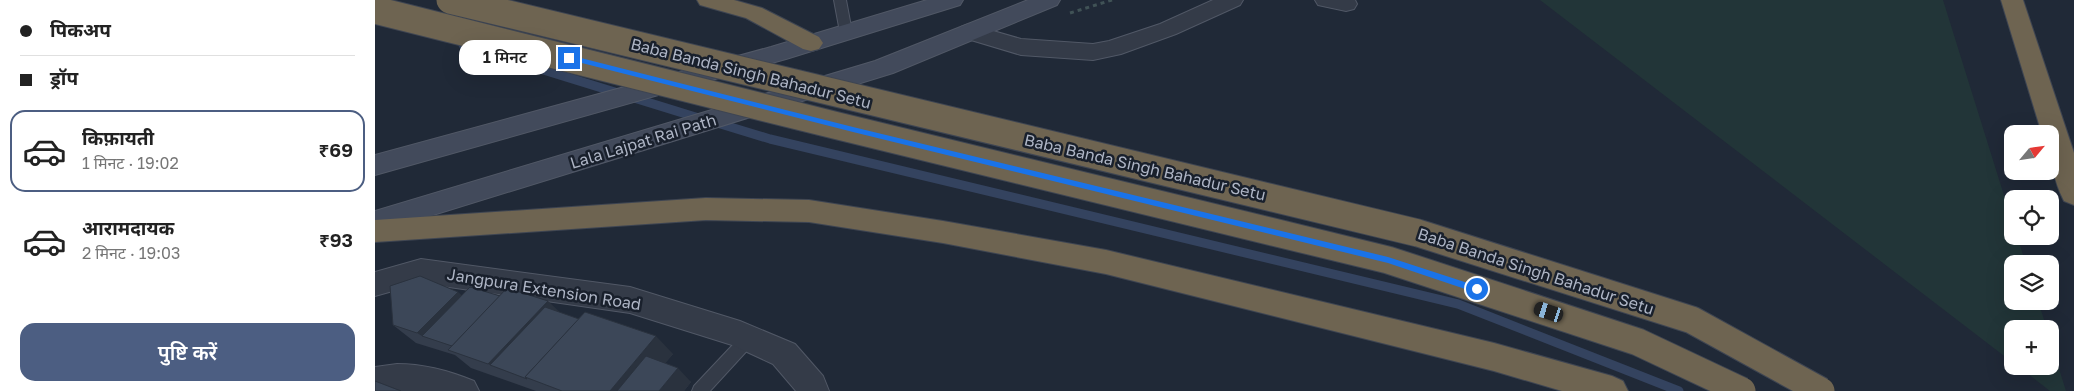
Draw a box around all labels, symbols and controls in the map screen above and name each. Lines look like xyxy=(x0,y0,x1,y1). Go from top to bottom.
text: पिकअप xyxy=(50,18,111,41)
street label: Baba Banda Singh Bahadur Setu xyxy=(629,33,873,113)
callout: 1 मिनट xyxy=(459,40,551,76)
text: 1 मिनट xyxy=(483,47,527,67)
route end xyxy=(558,47,580,69)
text: ड्रॉप xyxy=(50,66,78,89)
street label: Lala Lajpat Rai Path xyxy=(568,109,718,173)
north arrow xyxy=(2004,125,2059,180)
map controls xyxy=(2004,125,2059,375)
text: किफ़ायती xyxy=(82,126,154,149)
icon: car xyxy=(22,129,67,174)
street label: Baba Banda Singh Bahadur Setu xyxy=(1022,129,1268,205)
text: ₹69 xyxy=(319,138,353,161)
text: 1 मिनट · 19:02 xyxy=(82,153,179,173)
button: locate xyxy=(2004,190,2059,245)
text: आरामदायक xyxy=(82,216,174,239)
icon: car xyxy=(22,219,67,264)
street label: Baba Banda Singh Bahadur Setu xyxy=(1415,223,1657,319)
text: ₹93 xyxy=(319,228,353,251)
text: 2 मिनट · 19:03 xyxy=(82,243,180,263)
button: layers xyxy=(2004,255,2059,310)
street label: Jangpura Extension Road xyxy=(446,264,642,314)
route start xyxy=(1466,278,1488,300)
car xyxy=(1532,300,1565,324)
button: + xyxy=(2004,320,2059,375)
button: पुष्टि करें xyxy=(20,323,355,381)

